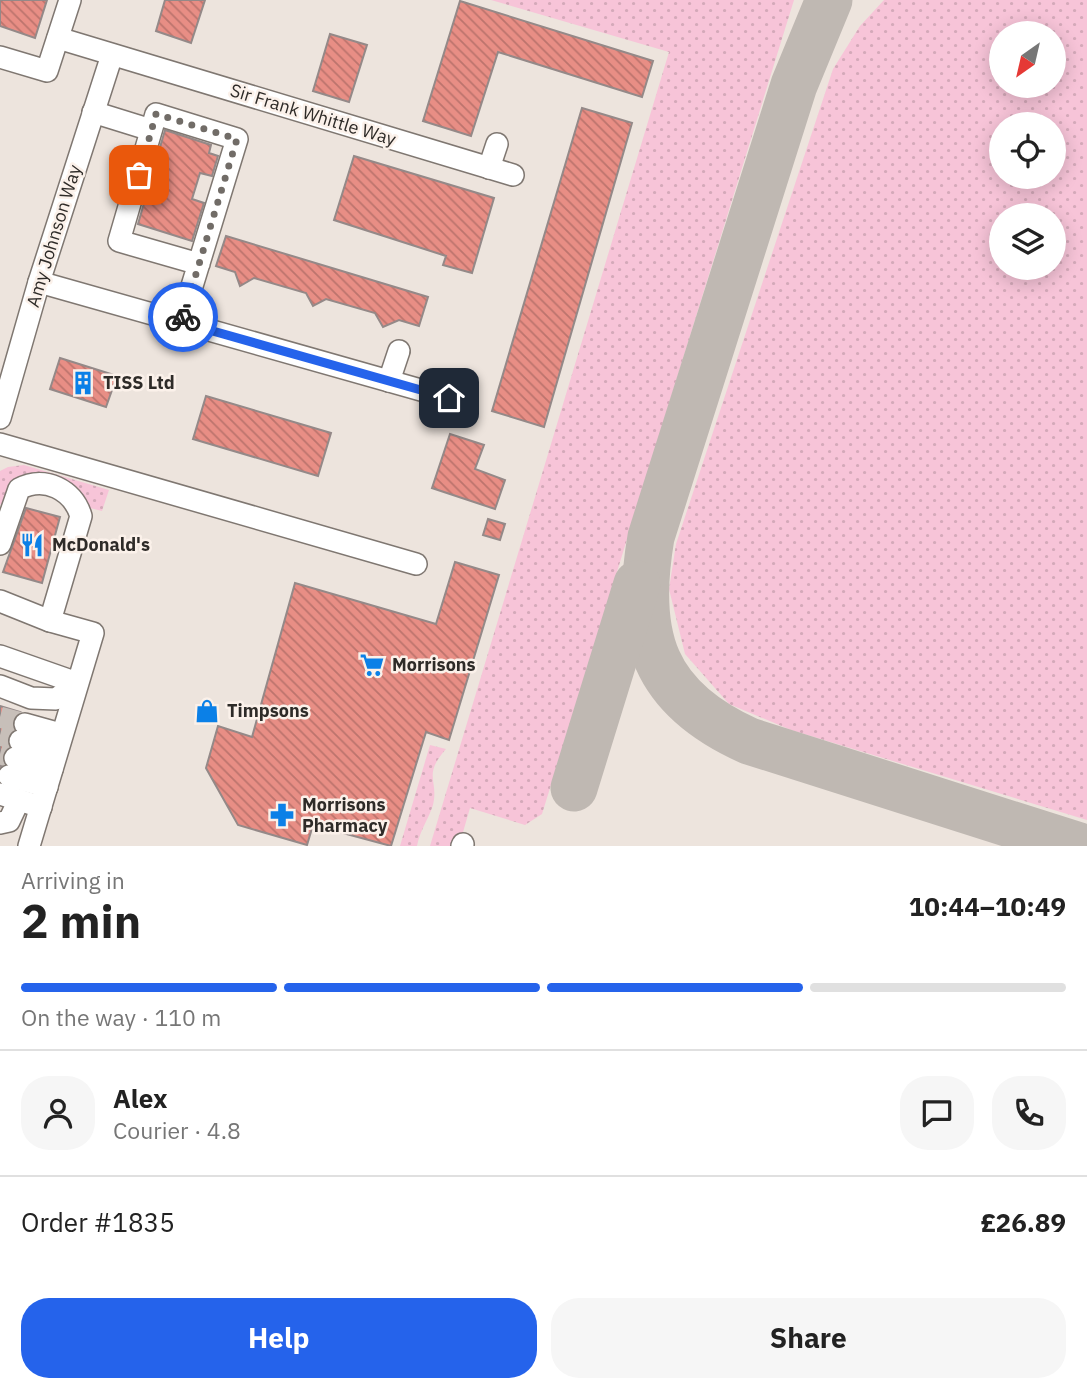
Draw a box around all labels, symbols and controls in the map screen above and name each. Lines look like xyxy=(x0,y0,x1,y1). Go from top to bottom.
north arrow xyxy=(989,21,1066,98)
map controls xyxy=(989,21,1066,280)
street label: Sir Frank Whittle Way xyxy=(227,78,399,151)
button: locate xyxy=(989,112,1066,189)
pin xyxy=(109,145,169,205)
icon: bag xyxy=(120,156,158,194)
street label: Amy Johnson Way xyxy=(21,162,86,310)
button: layers xyxy=(989,203,1066,280)
courier xyxy=(148,282,218,352)
icon: bike xyxy=(164,298,202,336)
pin xyxy=(419,368,479,428)
building icon: TISS Ltd xyxy=(69,369,97,397)
place label: TISS Ltd xyxy=(103,371,175,394)
icon: home xyxy=(430,379,468,417)
restaurant icon: McDonald's xyxy=(18,531,46,559)
place label: McDonald's xyxy=(52,533,150,556)
supermarket icon: Morrisons xyxy=(358,651,386,679)
place label: Morrisons xyxy=(392,653,476,676)
shop icon: Timpsons xyxy=(193,697,221,725)
place label: Timpsons xyxy=(227,699,309,722)
place label: Morrisons Pharmacy xyxy=(302,793,388,837)
pharmacy icon: Morrisons Pharmacy xyxy=(268,801,296,829)
text: Arriving in xyxy=(21,865,125,895)
text: 10:44–10:49 xyxy=(909,889,1066,923)
text: 2 min xyxy=(21,891,141,951)
text: On the way · 110 m xyxy=(21,1002,221,1032)
button: person xyxy=(21,1076,95,1150)
button: chat xyxy=(900,1076,974,1150)
button: phone xyxy=(992,1076,1066,1150)
text: Alex xyxy=(113,1081,167,1115)
text: Courier · 4.8 xyxy=(113,1115,241,1145)
text: Order #1835 xyxy=(21,1205,175,1239)
text: £26.89 xyxy=(980,1205,1066,1239)
button: Help xyxy=(21,1298,537,1378)
button: Share xyxy=(551,1298,1066,1378)

